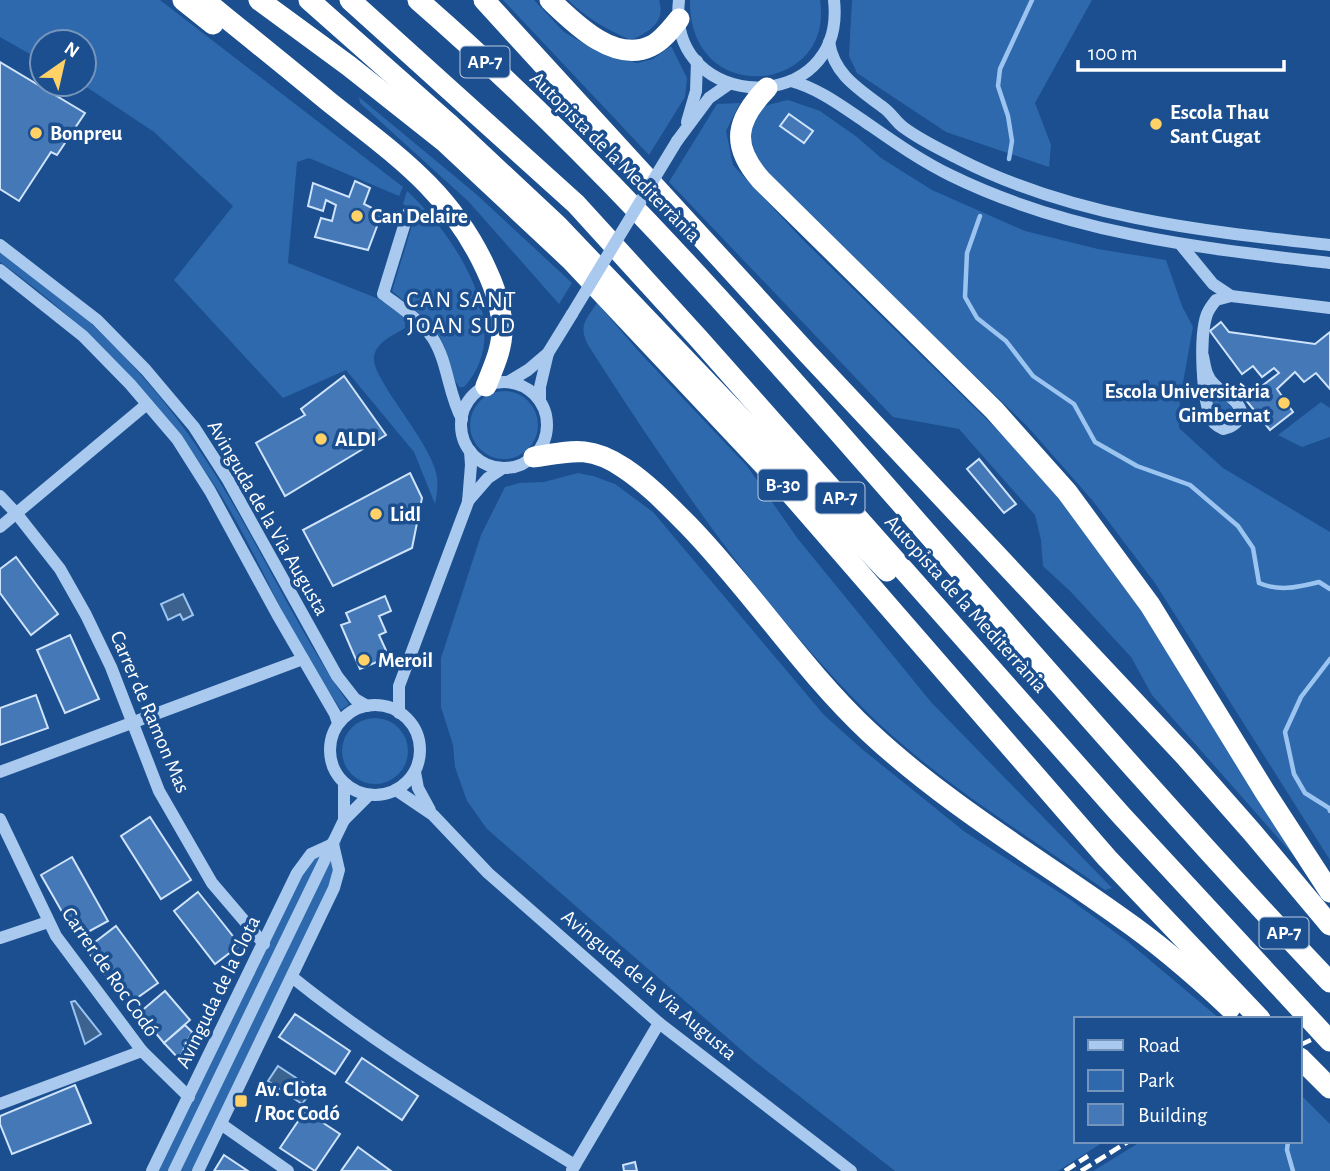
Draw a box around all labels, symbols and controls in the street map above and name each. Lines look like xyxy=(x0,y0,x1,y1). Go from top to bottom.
north arrow xyxy=(28,28,98,98)
scale bar xyxy=(1078,28,1284,72)
text: N xyxy=(61,39,82,62)
text: 100 m xyxy=(1088,43,1138,64)
road number: AP-7 xyxy=(461,46,510,78)
street label: Autopista de la Mediterrània xyxy=(526,68,704,246)
place label: Escola Thau Sant Cugat xyxy=(1170,102,1269,147)
marker: Escola Thau Sant Cugat xyxy=(1148,116,1164,132)
place label: Bonpreu xyxy=(50,123,122,144)
marker: Bonpreu xyxy=(28,125,44,141)
place label: Can Delaire xyxy=(371,206,468,227)
marker: Can Delaire xyxy=(349,208,365,224)
district label: CAN SANT JOAN SUD xyxy=(406,289,518,338)
place label: Escola Universitària Gimbernat xyxy=(1105,381,1270,426)
marker: Escola Universitària Gimbernat xyxy=(1276,395,1292,411)
street label: Avinguda de la Via Augusta xyxy=(204,417,333,619)
place label: ALDI xyxy=(335,429,377,450)
marker: ALDI xyxy=(313,431,329,447)
road number: B-30 xyxy=(758,470,808,500)
road number: AP-7 xyxy=(816,482,864,513)
place label: Lidl xyxy=(390,504,421,525)
marker: Lidl xyxy=(368,506,384,522)
street label: Autopista de la Mediterrània xyxy=(881,511,1051,697)
street label: Carrer de Ramon Mas xyxy=(106,628,194,796)
place label: Meroil xyxy=(378,650,433,671)
marker: Meroil xyxy=(356,652,372,668)
street label: Carrer de Roc Codó xyxy=(58,903,162,1041)
street label: Avinguda de la Via Augusta xyxy=(557,906,741,1064)
street label: Avinguda de la Clota xyxy=(172,912,264,1072)
road number: AP-7 xyxy=(1260,917,1308,948)
legend xyxy=(1074,1017,1302,1143)
text: Road xyxy=(1138,1035,1180,1056)
text: Park xyxy=(1138,1070,1175,1091)
place label: Av. Clota / Roc Codó xyxy=(254,1079,340,1124)
marker: Av. Clota / Roc Codó xyxy=(233,1093,249,1109)
text: Building xyxy=(1138,1105,1208,1126)

